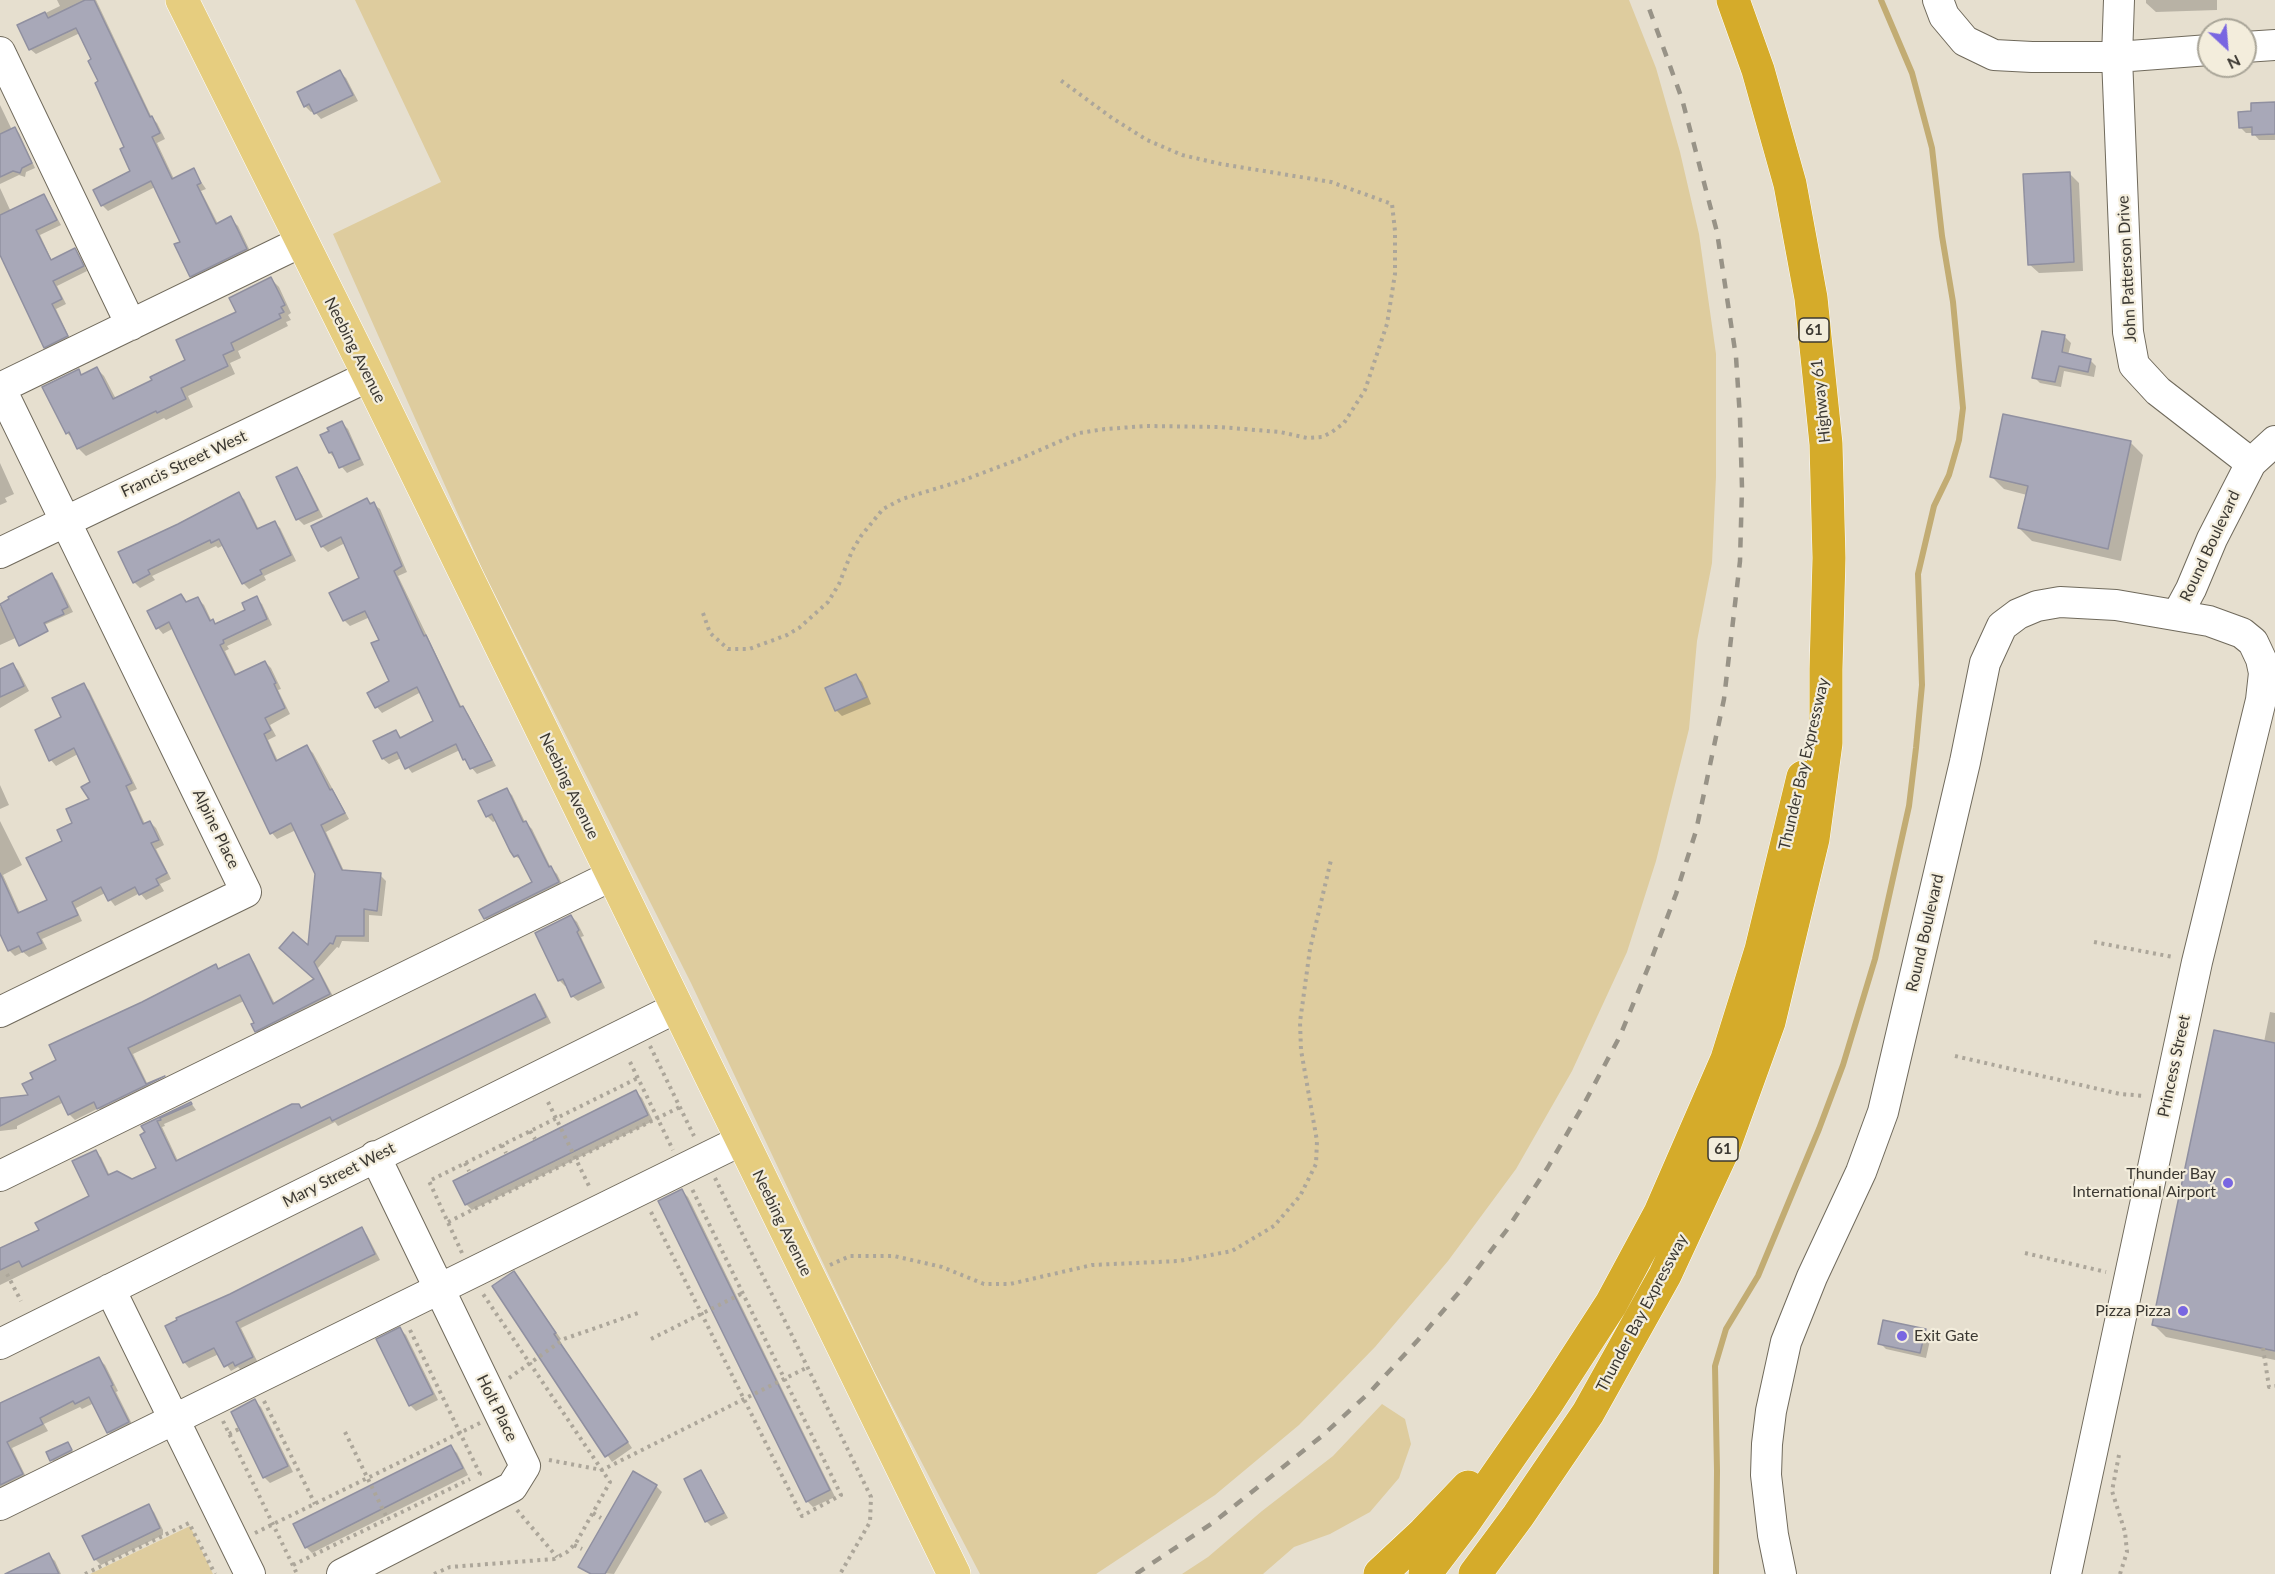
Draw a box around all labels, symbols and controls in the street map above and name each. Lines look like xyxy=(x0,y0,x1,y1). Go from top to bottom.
north arrow xyxy=(2197,18,2257,78)
text: N xyxy=(2225,52,2244,74)
street label: John Patterson Drive xyxy=(2114,195,2140,343)
street label: Neebing Avenue xyxy=(320,294,390,406)
road number: 61 xyxy=(1799,318,1829,342)
street label: Highway 61 xyxy=(1807,358,1835,444)
street label: Francis Street West xyxy=(118,426,250,502)
street label: Round Boulevard xyxy=(2176,487,2244,605)
street label: Thunder Bay Expressway xyxy=(1775,676,1833,852)
street label: Neebing Avenue xyxy=(535,730,603,842)
street label: Alpine Place xyxy=(189,786,243,872)
street label: Round Boulevard xyxy=(1902,872,1948,994)
street label: Princess Street xyxy=(2154,1013,2194,1119)
road number: 61 xyxy=(1708,1137,1738,1161)
street label: Mary Street West xyxy=(280,1138,398,1212)
place label: Thunder Bay International Airport xyxy=(2072,1164,2216,1202)
street label: Neebing Avenue xyxy=(748,1167,816,1279)
marker: Thunder Bay International Airport xyxy=(2221,1176,2235,1190)
street label: Thunder Bay Expressway xyxy=(1592,1231,1692,1395)
place label: Pizza Pizza xyxy=(2095,1301,2171,1321)
marker: Pizza Pizza xyxy=(2176,1304,2190,1318)
place label: Exit Gate xyxy=(1914,1326,1979,1346)
marker: Exit Gate xyxy=(1895,1329,1909,1343)
street label: Holt Place xyxy=(473,1371,521,1445)

